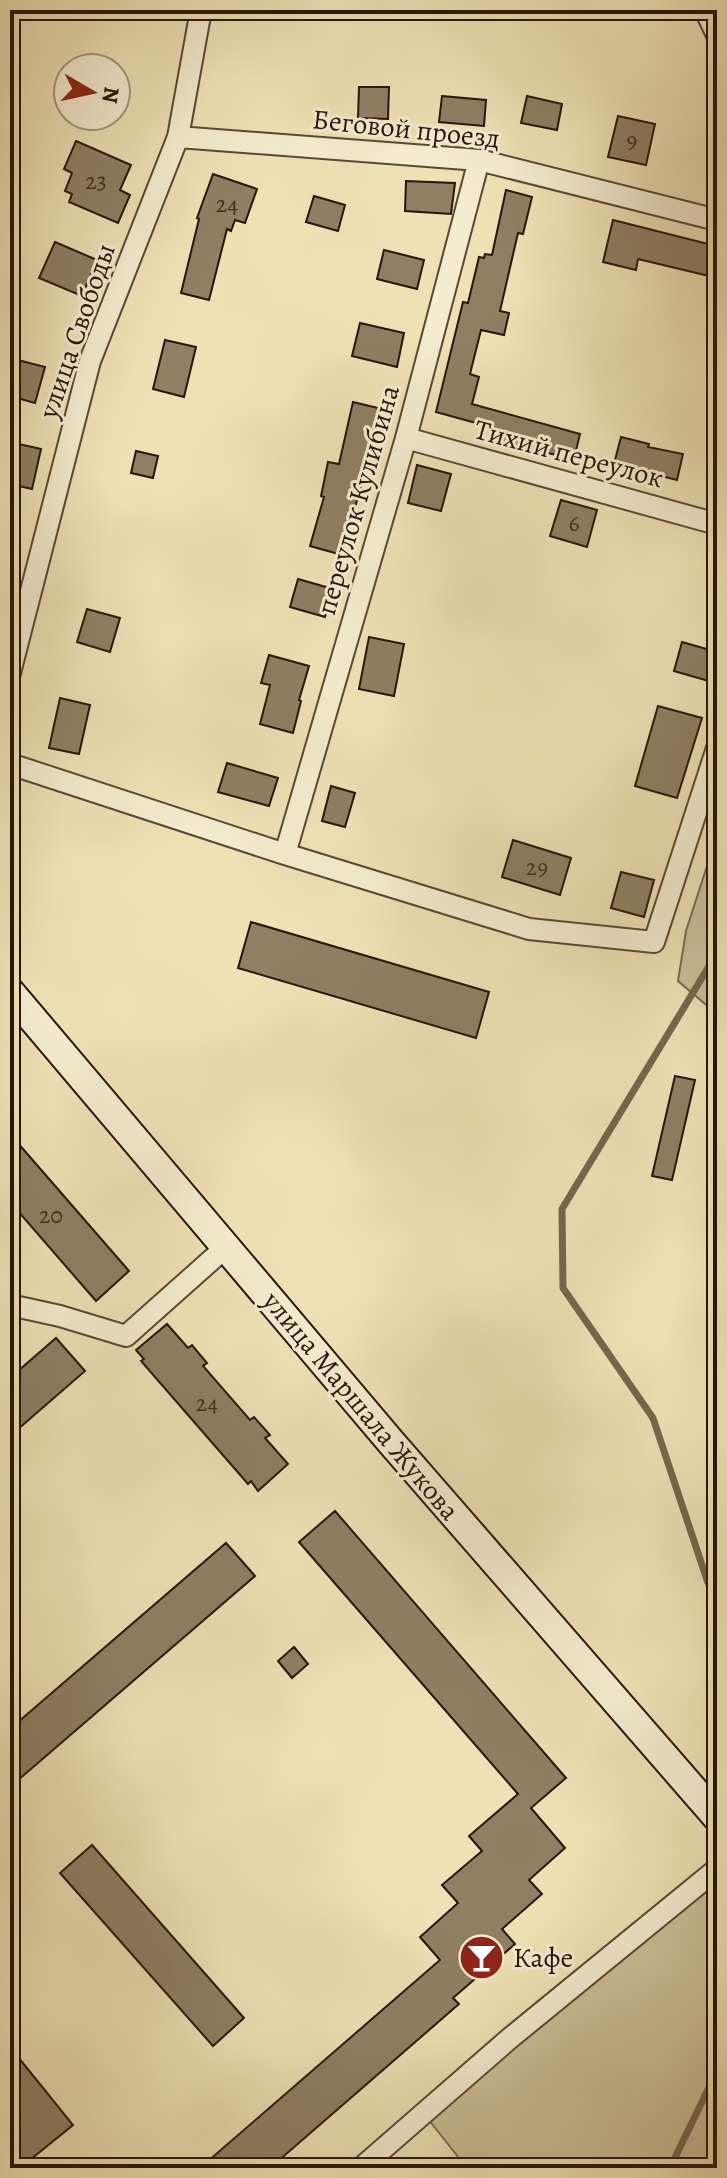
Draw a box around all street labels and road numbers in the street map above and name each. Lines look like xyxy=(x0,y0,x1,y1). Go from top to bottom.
street label: Беговой проезд xyxy=(310,100,502,158)
street label: улица Свободы xyxy=(29,238,125,425)
street label: переулок Кулибина xyxy=(307,381,409,619)
street label: Тихий переулок xyxy=(470,410,668,498)
street label: улица Маршала Жукова xyxy=(253,1283,468,1529)

